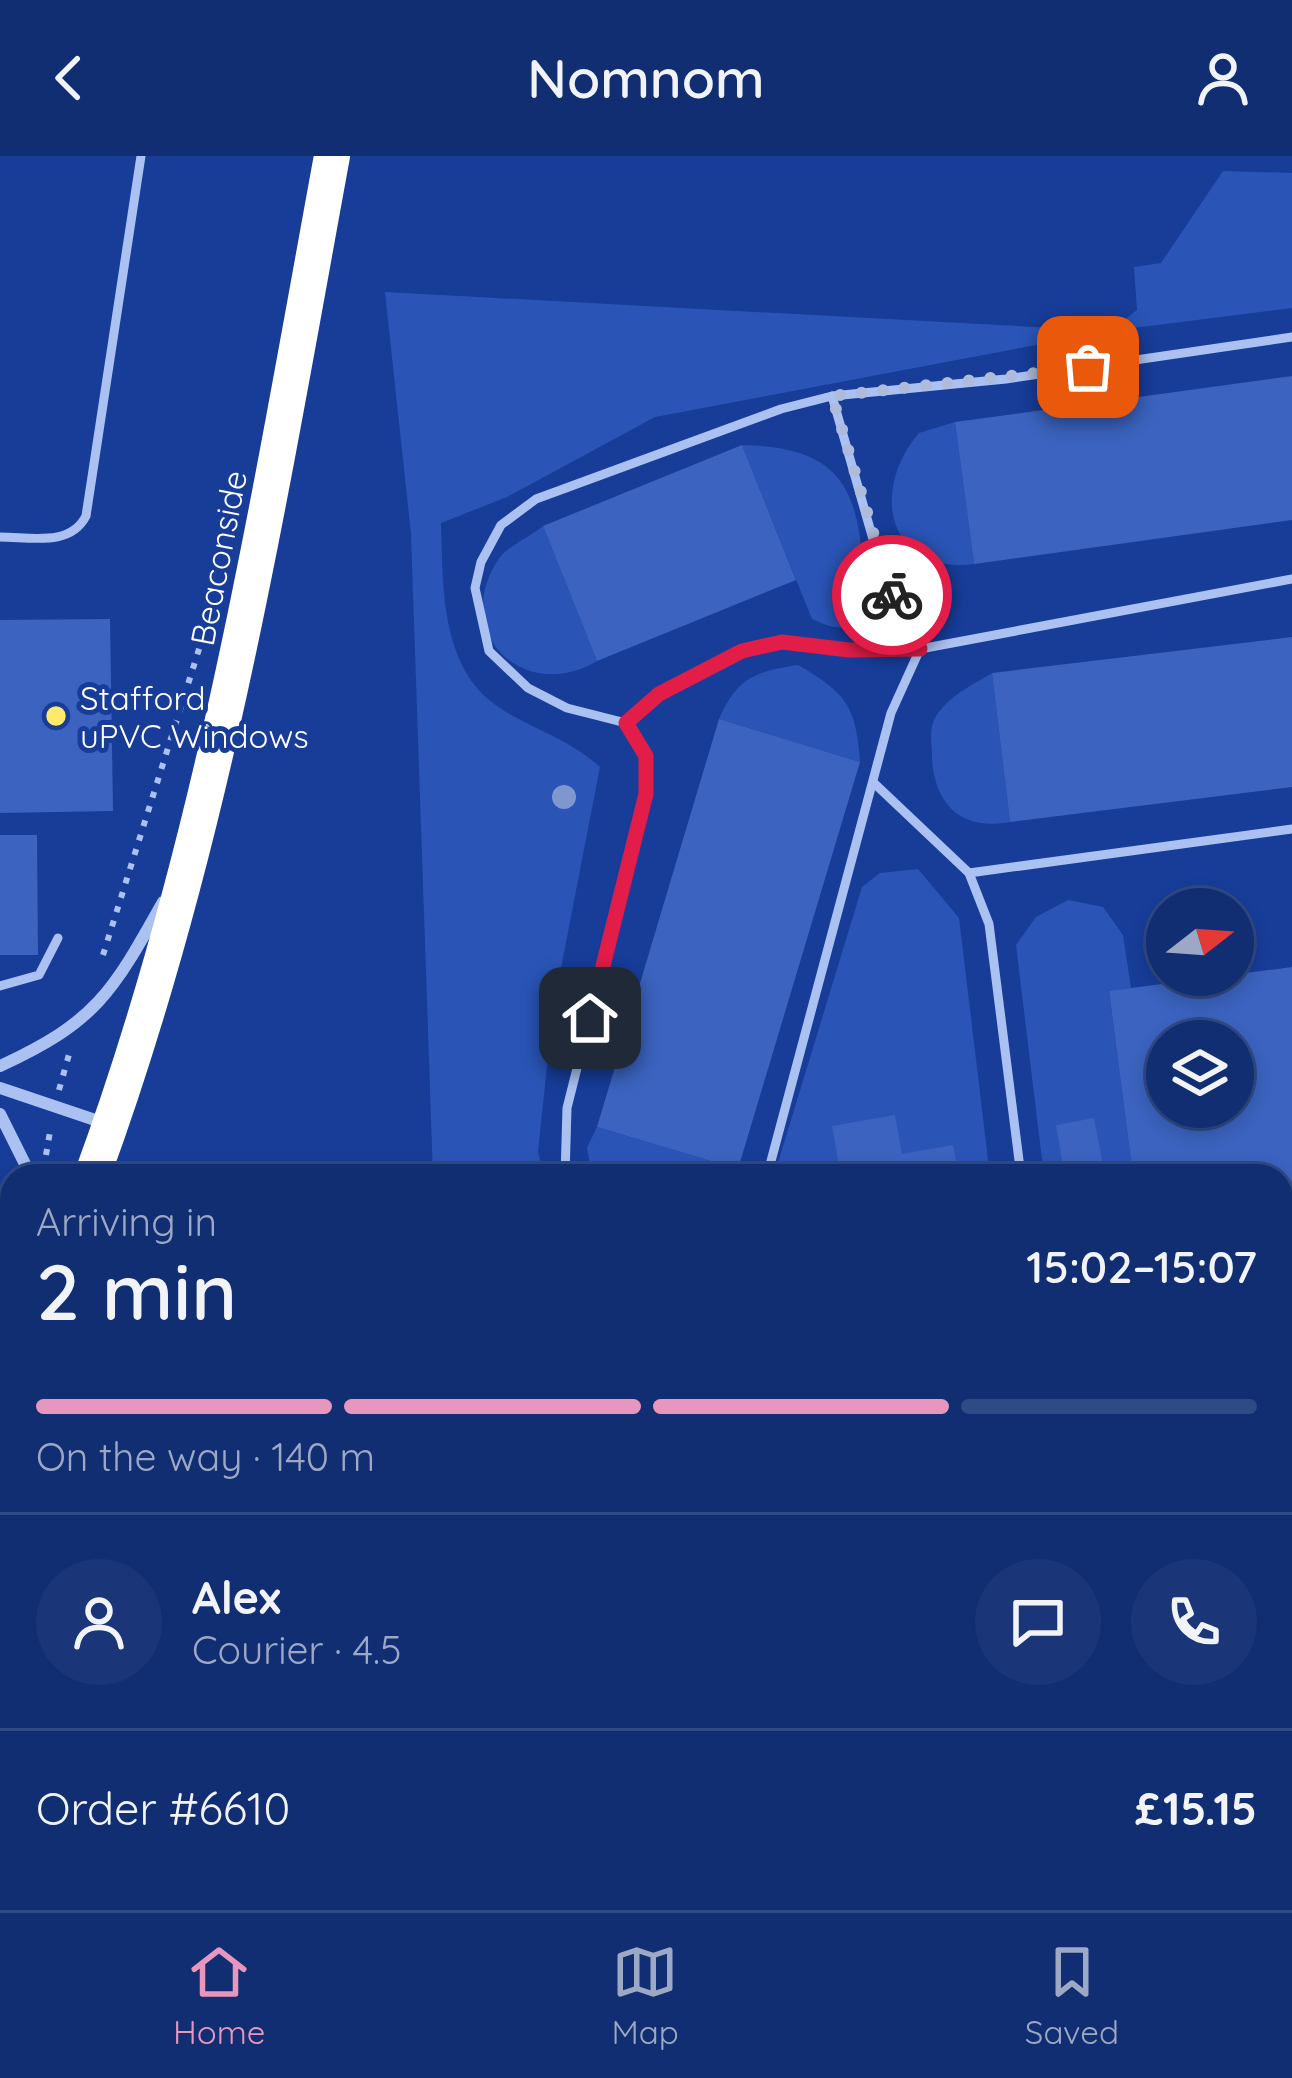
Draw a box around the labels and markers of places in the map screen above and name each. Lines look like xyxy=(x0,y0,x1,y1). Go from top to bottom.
pin xyxy=(1037,316,1139,418)
place label: Stafford uPVC Windows xyxy=(80,677,309,756)
marker: Stafford uPVC Windows xyxy=(43,703,69,729)
pin xyxy=(539,967,641,1069)

